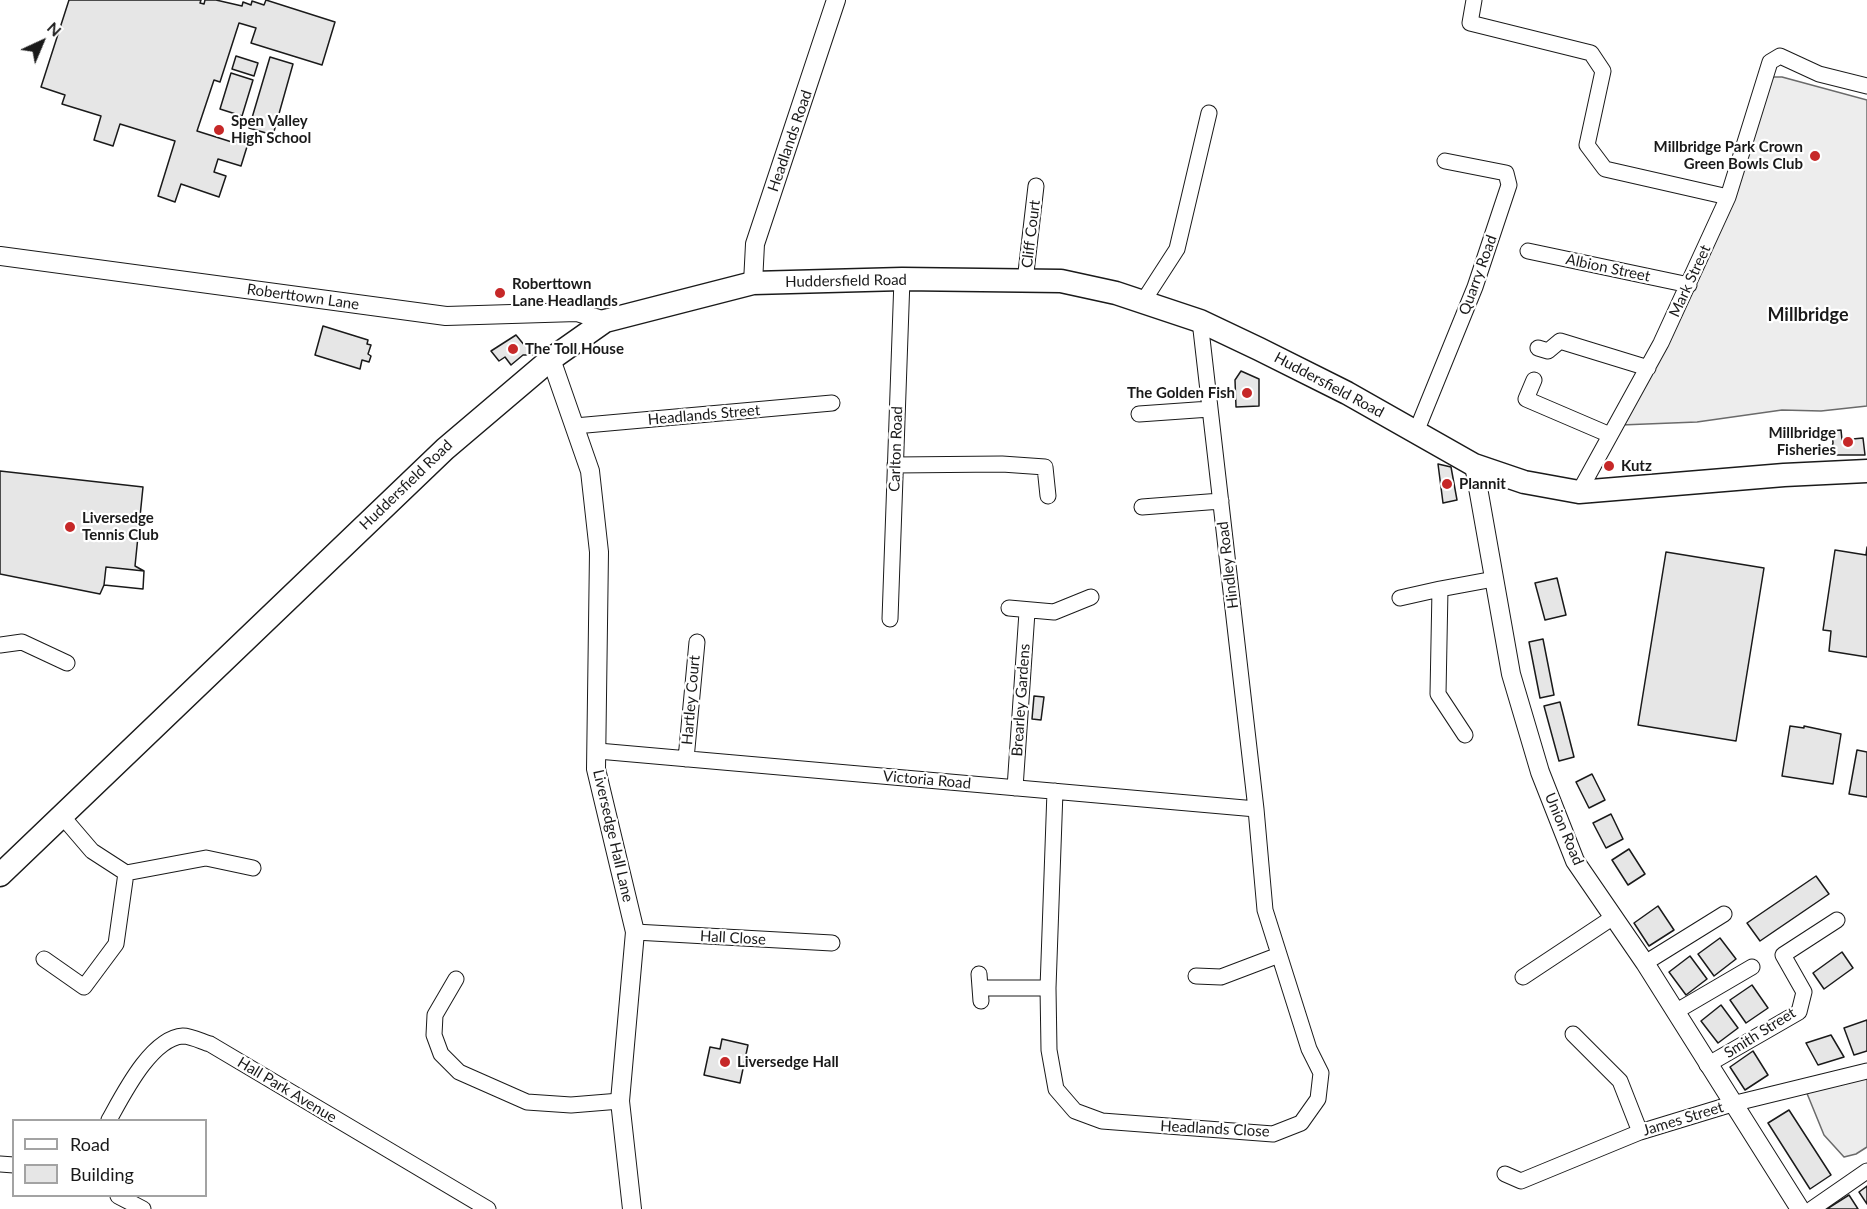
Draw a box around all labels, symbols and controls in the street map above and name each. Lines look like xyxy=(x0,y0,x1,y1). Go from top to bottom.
north arrow xyxy=(12,12,72,72)
text: N xyxy=(44,18,66,40)
street label: Headlands Road xyxy=(764,88,816,194)
place label: Spen Valley High School xyxy=(231,112,311,147)
marker: Spen Valley High School xyxy=(212,123,226,137)
place label: Millbridge Park Crown Green Bowls Club xyxy=(1654,138,1803,173)
marker: Millbridge Park Crown Green Bowls Club xyxy=(1808,149,1822,163)
street label: Cliff Court xyxy=(1018,199,1044,269)
street label: Quarry Road xyxy=(1455,233,1501,317)
street label: Mark Street xyxy=(1665,242,1715,320)
street label: Albion Street xyxy=(1564,250,1652,286)
street label: Huddersfield Road xyxy=(785,271,907,291)
place label: Roberttown Lane Headlands xyxy=(512,275,618,310)
street label: Roberttown Lane xyxy=(246,280,360,314)
marker: Roberttown Lane Headlands xyxy=(493,286,507,300)
district label: Millbridge xyxy=(1767,304,1849,326)
place label: The Toll House xyxy=(525,340,624,358)
marker: The Toll House xyxy=(506,342,520,356)
street label: Huddersfield Road xyxy=(1271,348,1387,422)
place label: The Golden Fish xyxy=(1127,384,1235,402)
marker: The Golden Fish xyxy=(1240,386,1254,400)
street label: Headlands Street xyxy=(647,401,761,429)
street label: Carlton Road xyxy=(886,406,906,492)
place label: Millbridge Fisheries xyxy=(1768,424,1836,459)
marker: Millbridge Fisheries xyxy=(1841,435,1855,449)
street label: Huddersfield Road xyxy=(356,436,456,534)
place label: Kutz xyxy=(1621,457,1652,475)
marker: Kutz xyxy=(1602,459,1616,473)
place label: Plannit xyxy=(1459,475,1506,493)
marker: Plannit xyxy=(1440,477,1454,491)
place label: Liversedge Tennis Club xyxy=(82,509,159,544)
marker: Liversedge Tennis Club xyxy=(63,520,77,534)
street label: Hindley Road xyxy=(1214,520,1242,610)
street label: Brearley Gardens xyxy=(1008,643,1034,757)
street label: Hartley Court xyxy=(678,654,704,746)
street label: Victoria Road xyxy=(882,767,972,793)
street label: Liversedge Hall Lane xyxy=(589,768,637,904)
street label: Union Road xyxy=(1541,790,1587,868)
street label: Hall Close xyxy=(700,927,766,949)
street label: Smith Street xyxy=(1721,1004,1799,1062)
street label: Hall Park Avenue xyxy=(234,1053,340,1127)
place label: Liversedge Hall xyxy=(737,1053,839,1071)
marker: Liversedge Hall xyxy=(718,1055,732,1069)
street label: James Street xyxy=(1640,1098,1726,1140)
street label: Headlands Close xyxy=(1160,1117,1270,1141)
legend xyxy=(12,1119,207,1197)
text: Road xyxy=(70,1133,110,1155)
text: Building xyxy=(70,1163,134,1185)

